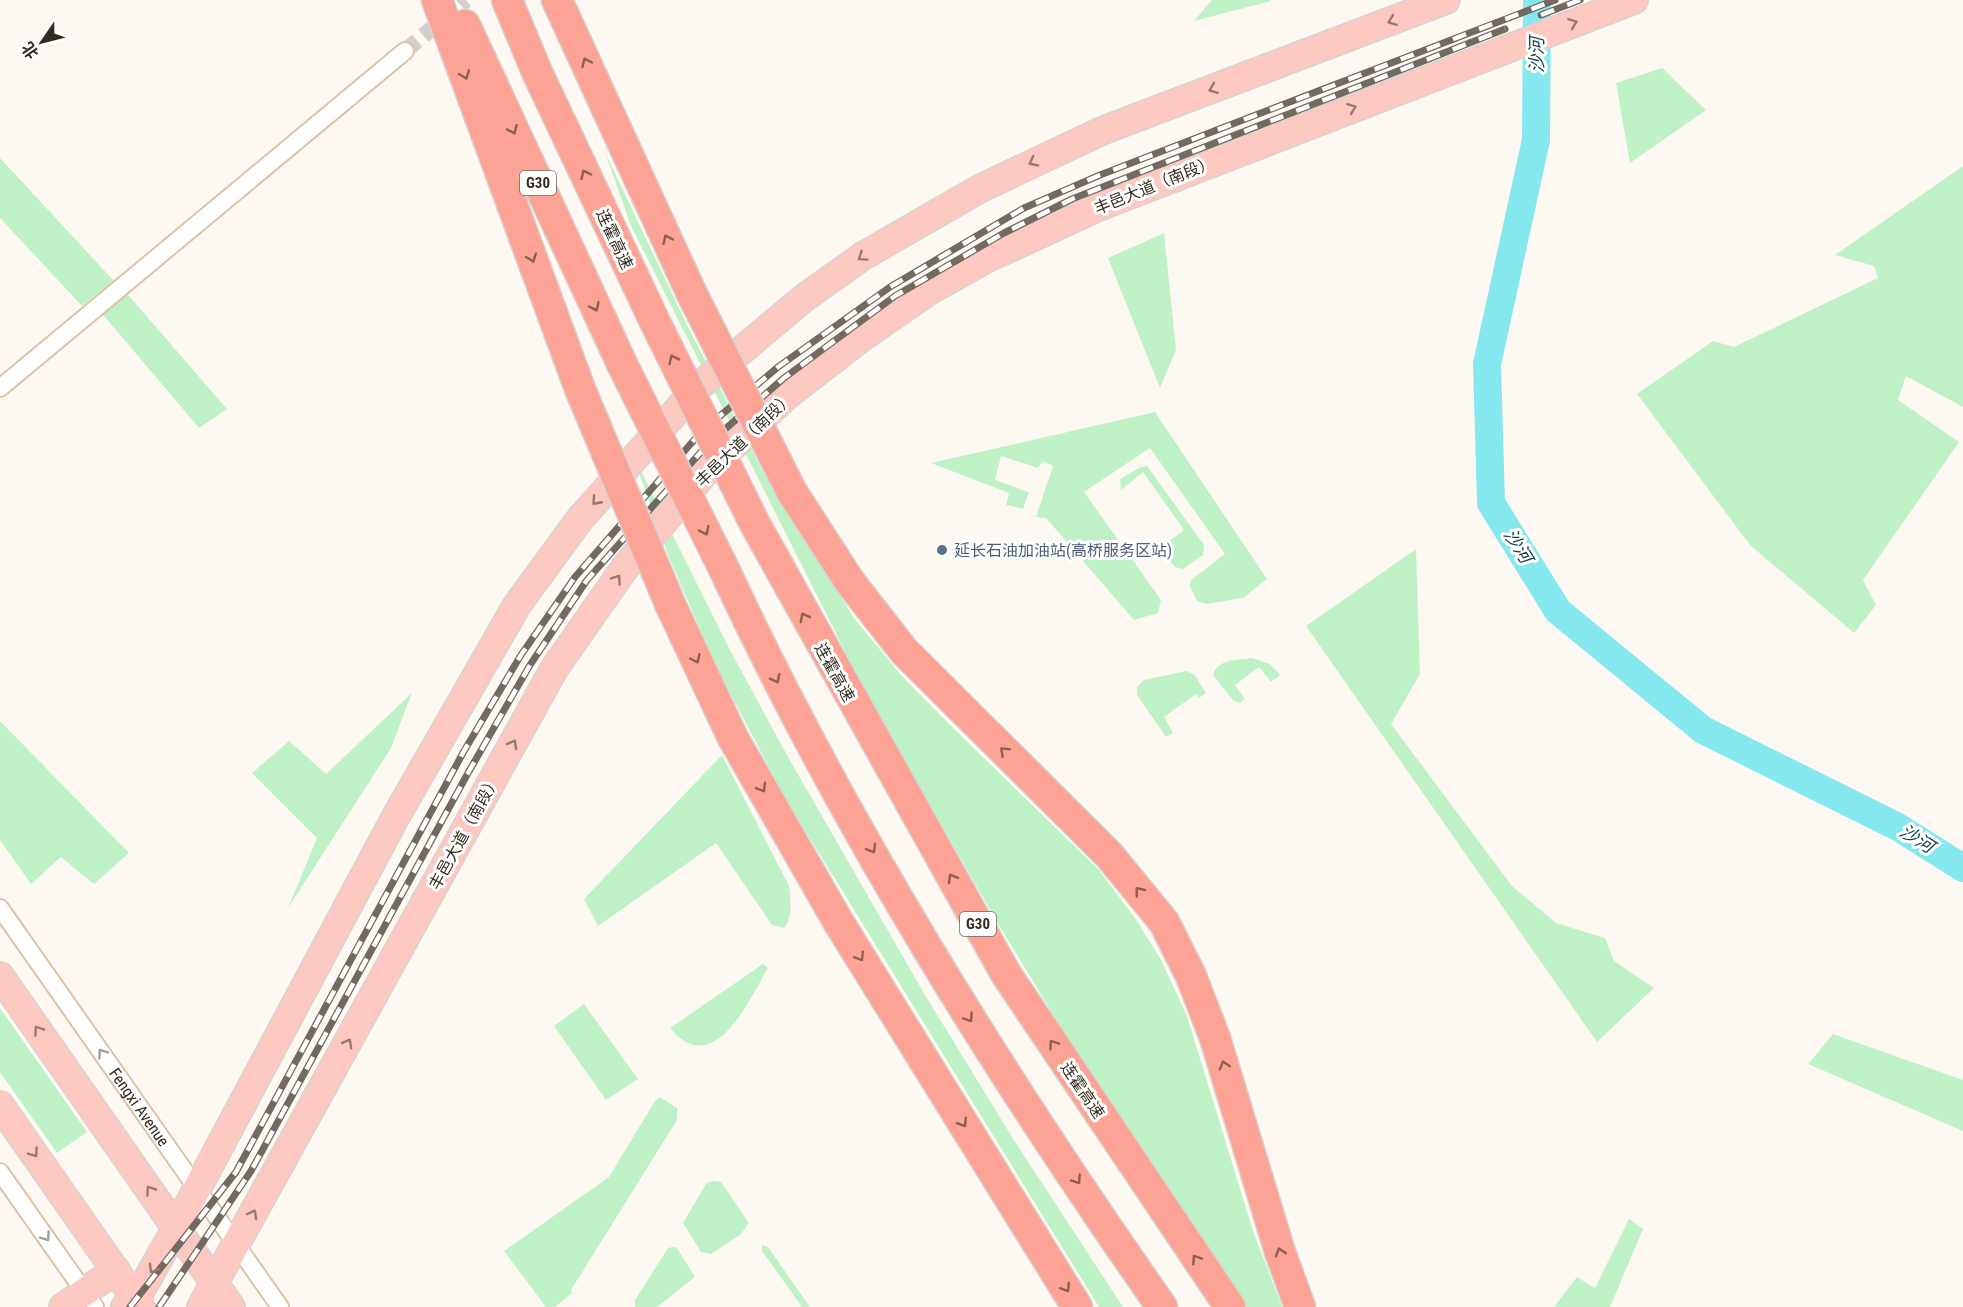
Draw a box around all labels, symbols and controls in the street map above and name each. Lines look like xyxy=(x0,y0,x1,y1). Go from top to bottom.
north arrow xyxy=(12,12,72,72)
one-way arrow xyxy=(1387,14,1398,26)
one-way arrow xyxy=(1567,18,1578,31)
water label: 沙河 xyxy=(1526,34,1547,73)
text: 北 xyxy=(18,38,42,62)
one-way arrow xyxy=(581,57,593,68)
one-way arrow xyxy=(457,69,470,80)
one-way arrow xyxy=(1208,82,1219,94)
one-way arrow xyxy=(1345,103,1356,115)
one-way arrow xyxy=(506,123,518,134)
street label: 丰邑大道（南段） xyxy=(1091,153,1217,218)
one-way arrow xyxy=(1028,155,1039,167)
one-way arrow xyxy=(580,170,592,181)
road number: G30 xyxy=(520,171,556,195)
street label: 连霍高速 xyxy=(592,206,637,272)
one-way arrow xyxy=(662,234,674,245)
one-way arrow xyxy=(858,250,869,261)
one-way arrow xyxy=(524,252,537,263)
one-way arrow xyxy=(588,300,600,311)
one-way arrow xyxy=(668,354,680,365)
street label: 丰邑大道（南段） xyxy=(692,388,797,491)
one-way arrow xyxy=(592,494,603,505)
one-way arrow xyxy=(698,524,709,535)
water label: 沙河 xyxy=(1500,525,1538,569)
place label: 延长石油加油站(高桥服务区站) xyxy=(954,541,1172,560)
marker: 延长石油加油站(高桥服务区站) xyxy=(935,543,949,557)
one-way arrow xyxy=(610,575,621,586)
one-way arrow xyxy=(800,612,811,623)
street label: 连霍高速 xyxy=(811,640,858,705)
one-way arrow xyxy=(688,653,700,664)
one-way arrow xyxy=(769,673,780,683)
one-way arrow xyxy=(506,739,517,750)
one-way arrow xyxy=(1000,748,1011,759)
street label: 丰邑大道（南段） xyxy=(425,772,504,893)
one-way arrow xyxy=(755,782,766,793)
water label: 沙河 xyxy=(1896,820,1941,859)
one-way arrow xyxy=(864,843,876,853)
one-way arrow xyxy=(947,874,959,884)
one-way arrow xyxy=(1136,887,1147,898)
road number: G30 xyxy=(960,912,996,936)
one-way arrow xyxy=(853,951,865,961)
one-way arrow xyxy=(962,1011,973,1022)
one-way arrow xyxy=(34,1026,45,1037)
one-way arrow xyxy=(340,1039,352,1049)
one-way arrow xyxy=(1049,1040,1060,1051)
one-way arrow xyxy=(98,1048,109,1059)
street label: 连霍高速 xyxy=(1057,1058,1108,1122)
one-way arrow xyxy=(1219,1060,1231,1071)
street label: Fengxi Avenue xyxy=(105,1064,173,1150)
one-way arrow xyxy=(955,1117,967,1127)
one-way arrow xyxy=(27,1146,38,1157)
one-way arrow xyxy=(1070,1173,1081,1184)
one-way arrow xyxy=(146,1186,157,1197)
one-way arrow xyxy=(246,1209,257,1220)
one-way arrow xyxy=(39,1230,50,1241)
one-way arrow xyxy=(1275,1247,1288,1258)
one-way arrow xyxy=(1192,1255,1204,1265)
one-way arrow xyxy=(149,1263,160,1274)
one-way arrow xyxy=(1058,1282,1070,1292)

